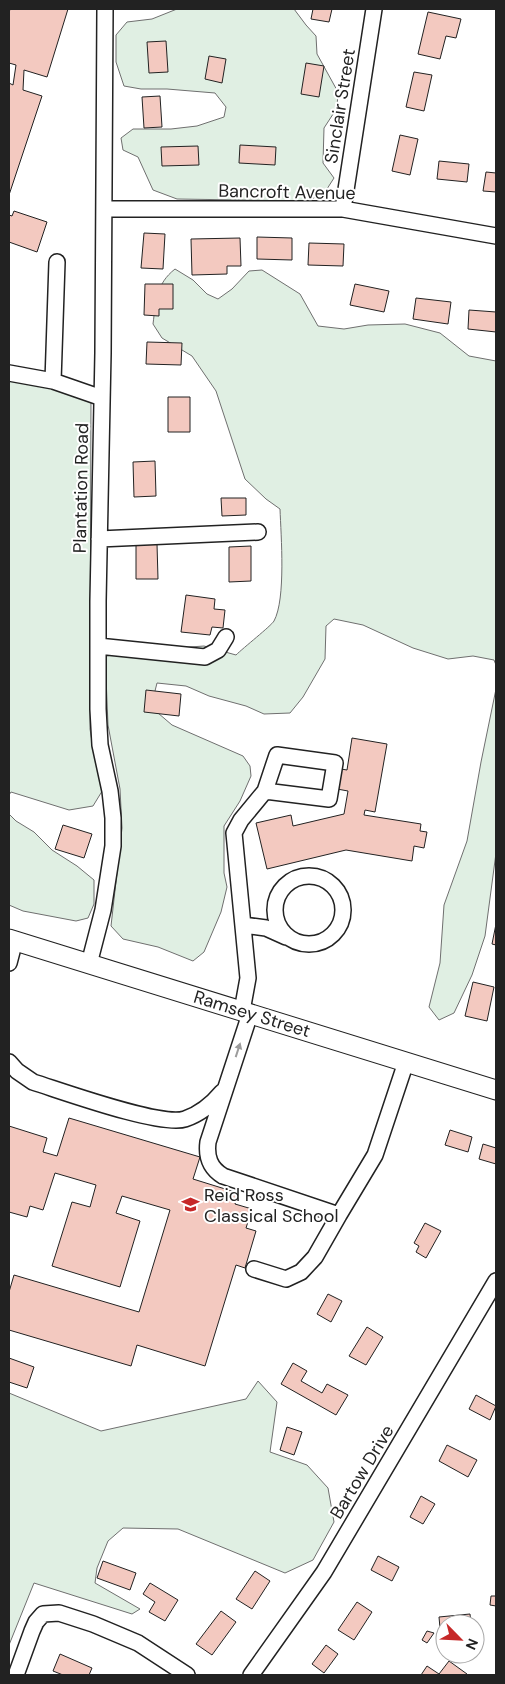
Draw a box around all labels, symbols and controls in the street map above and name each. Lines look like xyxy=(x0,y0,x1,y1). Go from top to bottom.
street label: Sinclair Street xyxy=(319,47,361,165)
street label: Bancroft Avenue xyxy=(218,179,356,205)
street label: Plantation Road xyxy=(68,423,94,553)
street label: Ramsey Street xyxy=(191,985,313,1043)
one-way arrow xyxy=(235,1043,242,1058)
place label: Reid Ross Classical School xyxy=(204,1183,338,1228)
school or university icon: Reid Ross Classical School xyxy=(180,1195,200,1215)
street label: Bartow Drive xyxy=(325,1421,399,1523)
north arrow xyxy=(435,1614,485,1664)
text: N xyxy=(462,1636,482,1653)

